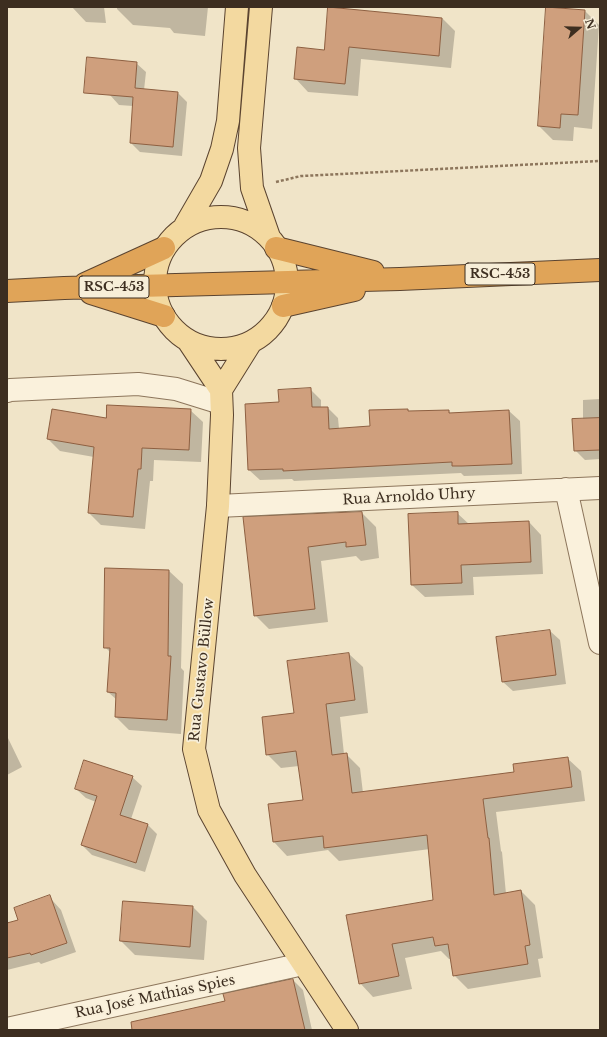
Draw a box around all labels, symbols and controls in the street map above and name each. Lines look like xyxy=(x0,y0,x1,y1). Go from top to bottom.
north arrow xyxy=(559,8,599,48)
text: N xyxy=(582,17,599,31)
road number: RSC-453 xyxy=(465,263,535,285)
road number: RSC-453 xyxy=(79,276,149,298)
street label: Rua Arnoldo Uhry xyxy=(342,485,476,509)
street label: Rua Gustavo Büllow xyxy=(186,597,218,743)
street label: Rua José Mathias Spies xyxy=(73,972,237,1022)

